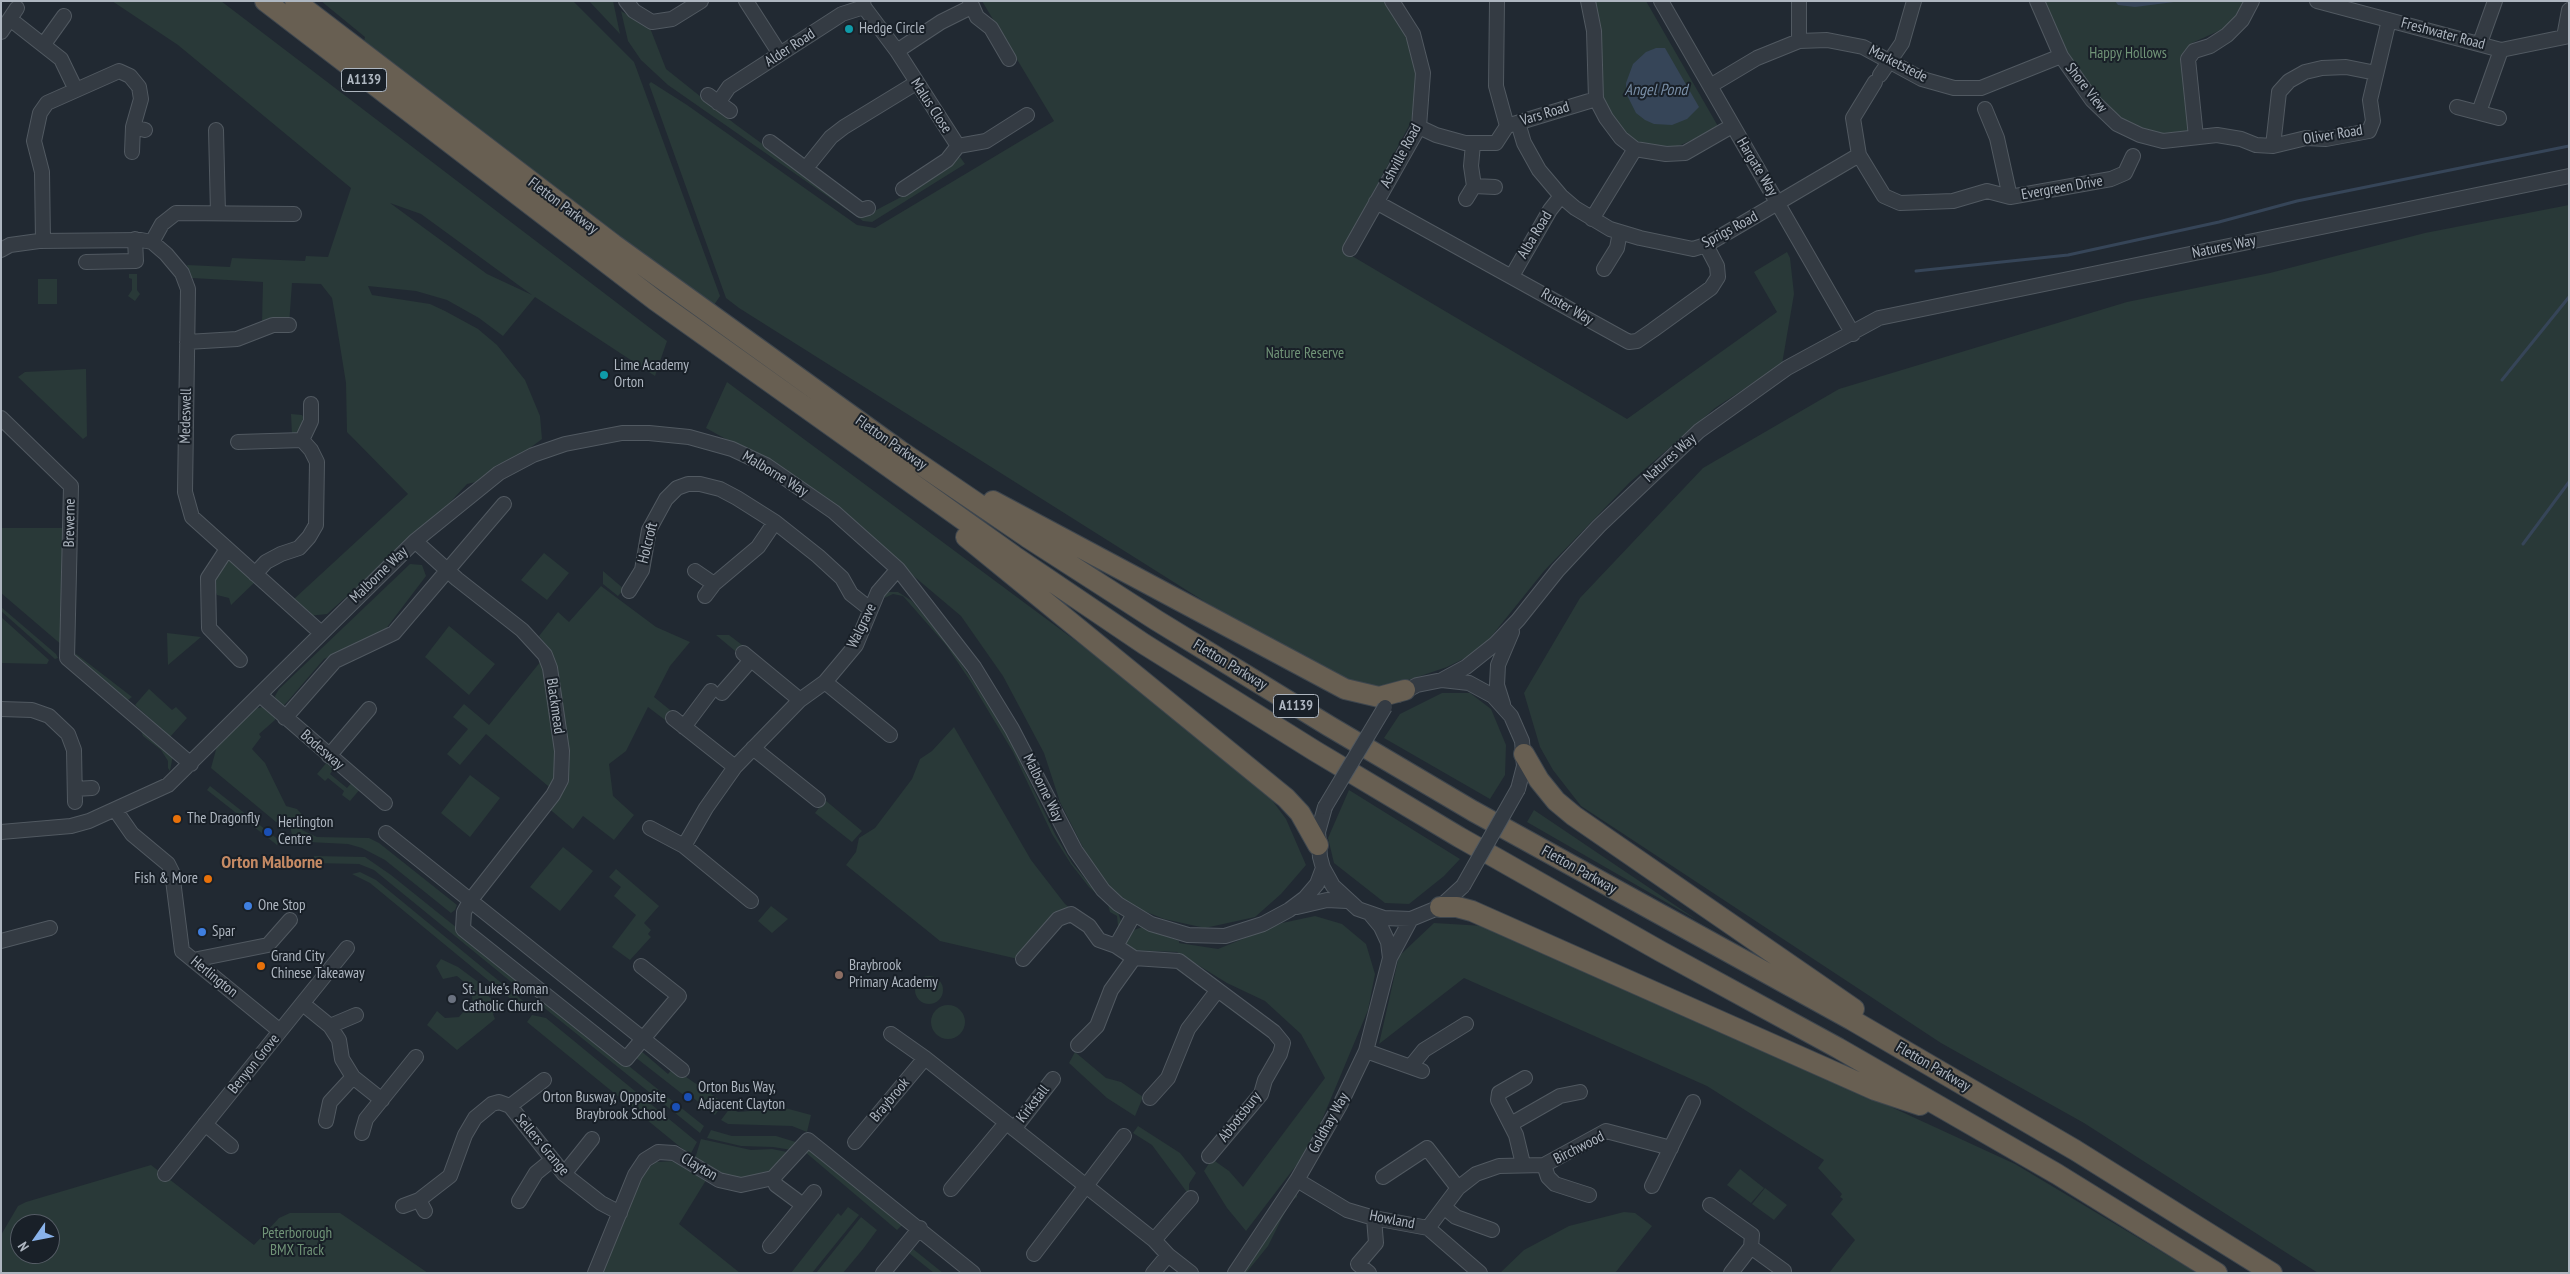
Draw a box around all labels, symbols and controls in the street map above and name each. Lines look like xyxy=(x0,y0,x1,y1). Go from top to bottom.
street label: Freshwater Road xyxy=(2399,14,2487,54)
place label: Hedge Circle xyxy=(859,20,925,38)
marker: Hedge Circle xyxy=(843,23,855,35)
street label: Alder Road xyxy=(762,25,818,71)
street label: Marketstede xyxy=(1866,42,1930,86)
park label: Happy Hollows xyxy=(2089,45,2167,63)
street label: Shore View xyxy=(2061,60,2111,116)
road number: A1139 xyxy=(342,68,386,92)
street label: Malus Close xyxy=(907,75,955,137)
water label: Angel Pond xyxy=(1625,80,1687,100)
street label: Vars Road xyxy=(1518,98,1572,130)
street label: Ashville Road xyxy=(1377,121,1425,191)
street label: Oliver Road xyxy=(2302,121,2364,149)
street label: Hargate Way xyxy=(1732,134,1782,200)
street label: Evergreen Drive xyxy=(2020,172,2104,204)
street label: Fletton Parkway xyxy=(524,174,602,238)
street label: Alba Road xyxy=(1514,208,1556,262)
street label: Sprigs Road xyxy=(1699,208,1761,252)
street label: Natures Way xyxy=(2191,231,2257,263)
street label: Ruster Way xyxy=(1538,285,1596,329)
park label: Nature Reserve xyxy=(1266,345,1344,363)
place label: Lime Academy Orton xyxy=(614,357,689,392)
marker: Lime Academy Orton xyxy=(598,369,610,381)
street label: Medeswell xyxy=(177,388,195,444)
street label: Fletton Parkway xyxy=(852,412,930,474)
street label: Natures Way xyxy=(1640,430,1700,486)
street label: Malborne Way xyxy=(739,447,811,501)
street label: Brewerne xyxy=(61,498,79,548)
street label: Holcroft xyxy=(634,521,662,565)
street label: Malborne Way xyxy=(346,543,412,607)
street label: Walgrave xyxy=(843,601,881,651)
street label: Fletton Parkway xyxy=(1190,636,1270,694)
street label: Blackmead xyxy=(542,677,568,735)
road number: A1139 xyxy=(1274,694,1318,718)
street label: Bodesway xyxy=(297,726,347,774)
street label: Malborne Way xyxy=(1019,751,1067,825)
place label: The Dragonfly xyxy=(187,810,260,828)
marker: The Dragonfly xyxy=(171,813,183,825)
place label: Herlington Centre xyxy=(278,814,333,849)
marker: Herlington Centre xyxy=(262,826,274,838)
street label: Fletton Parkway xyxy=(1538,842,1620,898)
district label: Orton Malborne xyxy=(221,852,323,874)
place label: Fish & More xyxy=(134,870,198,888)
marker: Fish & More xyxy=(202,873,214,885)
place label: One Stop xyxy=(258,897,306,915)
marker: One Stop xyxy=(242,900,254,912)
place label: Spar xyxy=(212,923,235,941)
marker: Spar xyxy=(196,926,208,938)
place label: Grand City Chinese Takeaway xyxy=(271,948,365,983)
street label: Herlington xyxy=(187,953,241,1001)
place label: Braybrook Primary Academy xyxy=(849,957,938,992)
marker: Grand City Chinese Takeaway xyxy=(255,960,267,972)
marker: Braybrook Primary Academy xyxy=(833,969,845,981)
place label: St. Luke's Roman Catholic Church xyxy=(462,981,548,1016)
marker: St. Luke's Roman Catholic Church xyxy=(446,993,458,1005)
street label: Benyon Grove xyxy=(224,1031,284,1097)
street label: Fletton Parkway xyxy=(1893,1038,1973,1096)
street label: Braybrook xyxy=(866,1074,914,1126)
place label: Orton Bus Way, Adjacent Clayton xyxy=(698,1079,785,1114)
street label: Kirkstall xyxy=(1013,1082,1053,1126)
street label: Abbotsbury xyxy=(1215,1088,1265,1146)
place label: Orton Busway, Opposite Braybrook School xyxy=(543,1089,666,1124)
street label: Goldhay Way xyxy=(1305,1090,1353,1156)
marker: Orton Bus Way, Adjacent Clayton xyxy=(682,1091,694,1103)
marker: Orton Busway, Opposite Braybrook School xyxy=(670,1101,682,1113)
street label: Sellers Grange xyxy=(511,1111,573,1179)
street label: Birchwood xyxy=(1551,1128,1607,1168)
street label: Clayton xyxy=(678,1149,720,1185)
street label: Howland xyxy=(1368,1207,1416,1233)
north arrow xyxy=(10,1214,60,1264)
park label: Peterborough BMX Track xyxy=(262,1225,332,1260)
text: N xyxy=(14,1239,33,1255)

